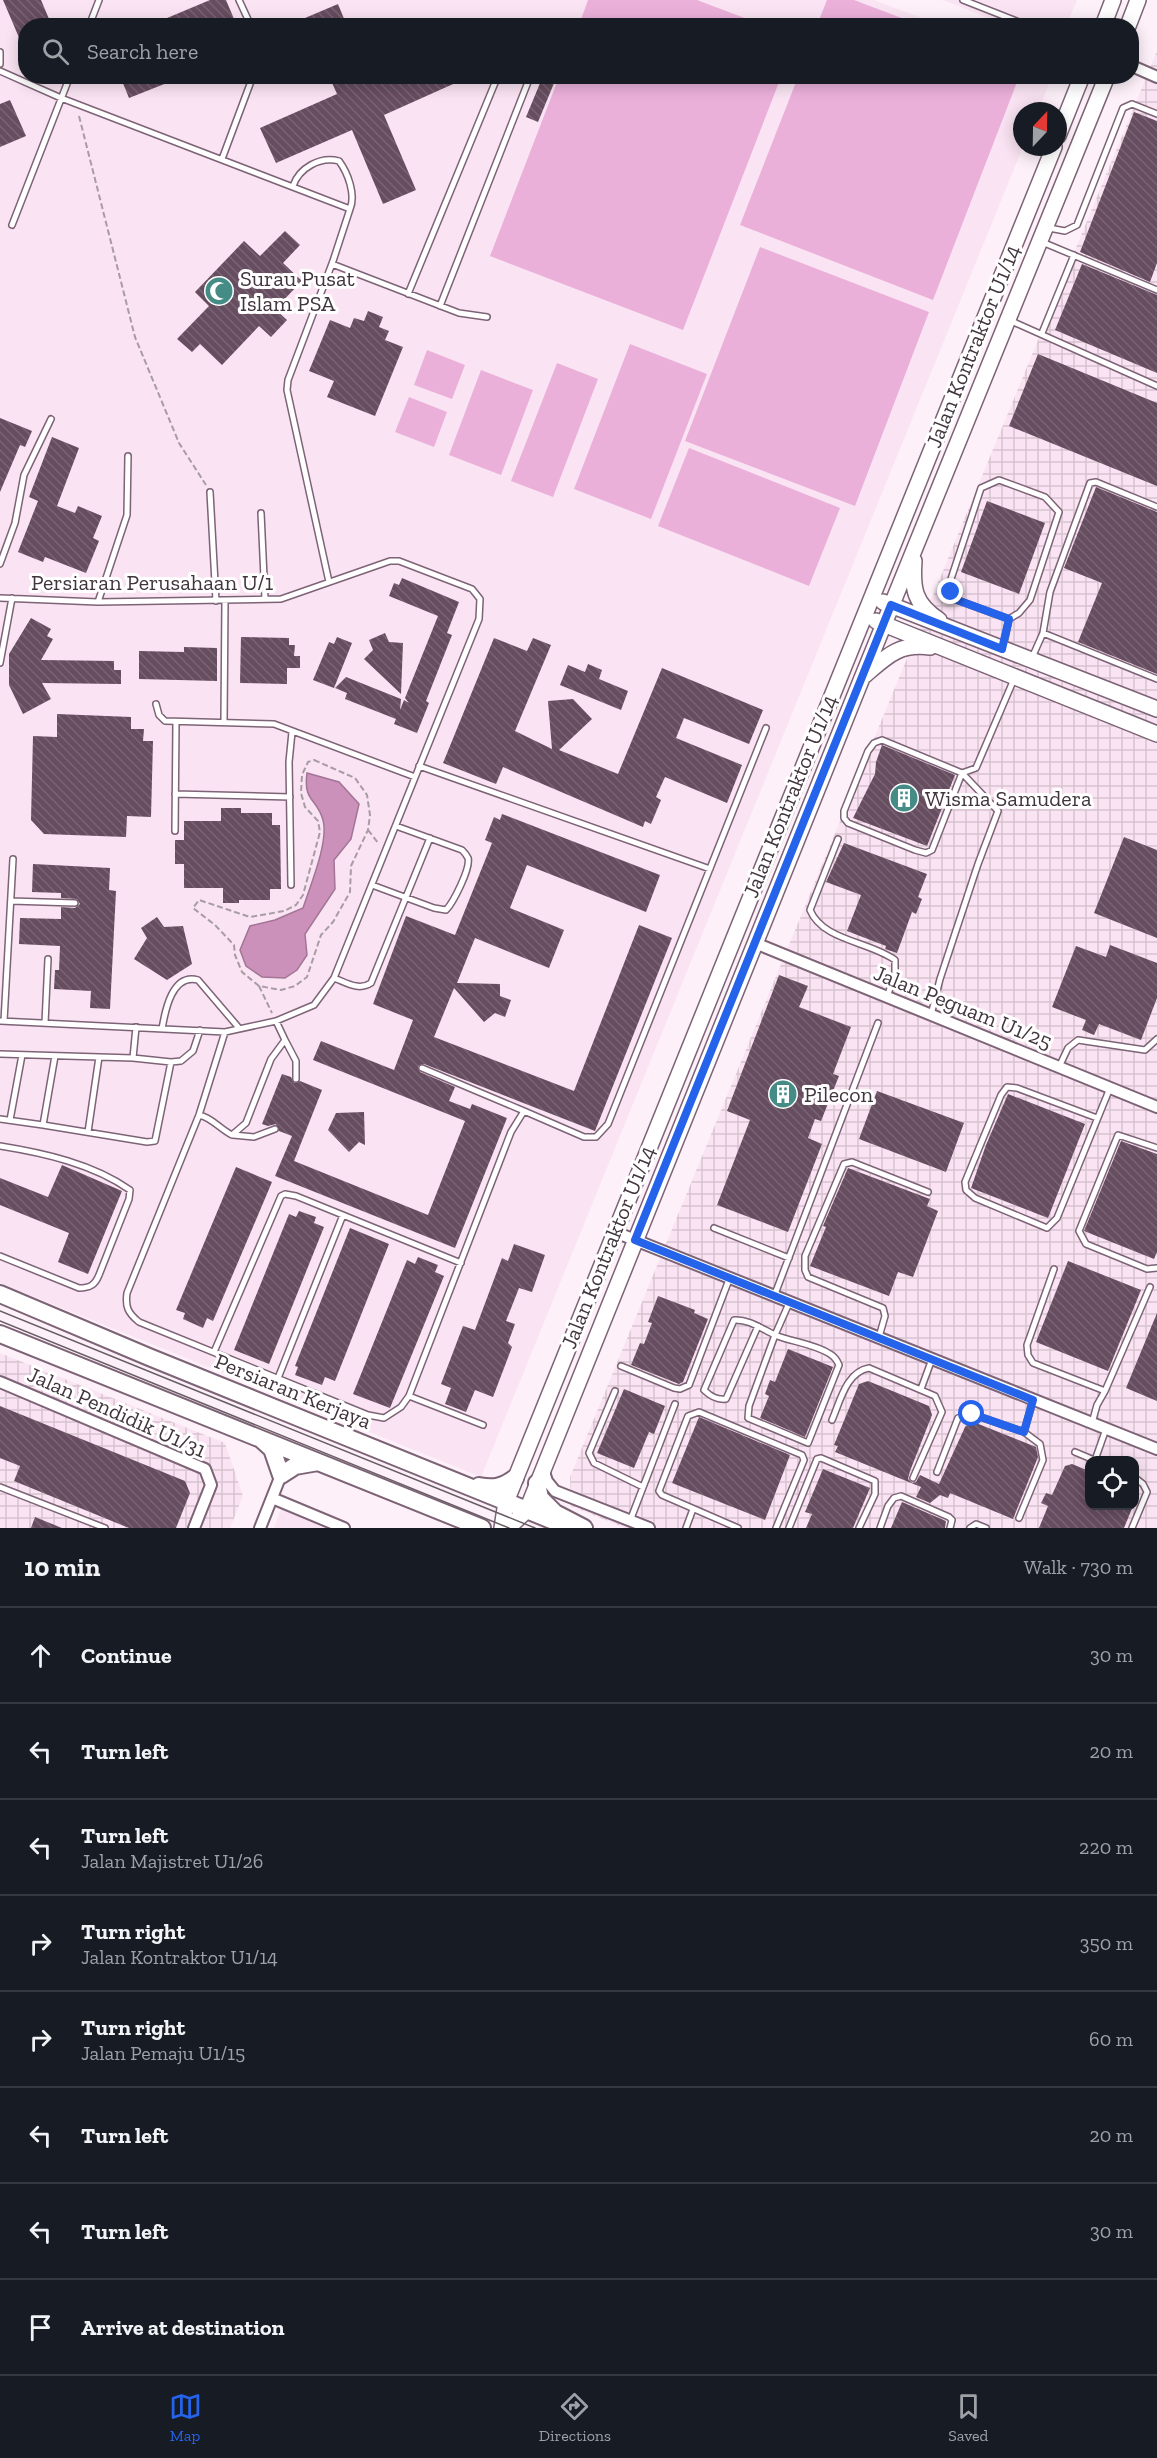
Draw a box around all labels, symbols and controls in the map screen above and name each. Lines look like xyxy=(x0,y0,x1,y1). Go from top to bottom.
search box xyxy=(18,18,1139,84)
icon: search xyxy=(39,35,72,68)
text: Search here xyxy=(87,38,198,65)
north arrow xyxy=(1013,102,1067,156)
street label: Jalan Kontraktor U1/14 xyxy=(920,240,1026,451)
place label: Surau Pusat Islam PSA xyxy=(240,265,356,317)
mosque icon: Surau Pusat Islam PSA xyxy=(203,275,235,307)
street label: Persiaran Perusahaan U/1 xyxy=(31,569,274,596)
route end xyxy=(937,578,963,604)
street label: Jalan Kontraktor U1/14 xyxy=(737,690,843,901)
building icon: Wisma Samudera xyxy=(888,782,920,814)
place label: Wisma Samudera xyxy=(925,785,1092,812)
street label: Jalan Peguam U1/25 xyxy=(870,959,1056,1055)
building icon: Pilecon xyxy=(767,1078,799,1110)
place label: Pilecon xyxy=(804,1081,873,1108)
street label: Jalan Kontraktor U1/14 xyxy=(555,1141,661,1352)
street label: Persiaran Kerjaya xyxy=(211,1347,376,1435)
street label: Jalan Pendidik U1/31 xyxy=(23,1360,211,1464)
route start xyxy=(958,1400,984,1426)
map controls xyxy=(1085,1456,1139,1510)
button: locate xyxy=(1085,1456,1139,1510)
text: 10 min xyxy=(24,1551,100,1583)
text: Walk · 730 m xyxy=(1024,1555,1133,1579)
icon: ahead xyxy=(24,1639,57,1672)
text: Continue xyxy=(81,1642,172,1669)
text: 30 m xyxy=(1090,1643,1133,1667)
icon: left xyxy=(24,1735,57,1768)
text: Turn left xyxy=(81,1738,168,1765)
text: 20 m xyxy=(1089,1739,1133,1763)
text: Turn left xyxy=(81,1822,168,1849)
icon: left xyxy=(24,1831,57,1864)
text: 220 m xyxy=(1079,1835,1133,1859)
text: Jalan Majistret U1/26 xyxy=(81,1849,263,1873)
text: Turn right xyxy=(81,1918,185,1945)
icon: right xyxy=(24,1927,57,1960)
text: 350 m xyxy=(1080,1931,1133,1955)
text: Jalan Kontraktor U1/14 xyxy=(81,1945,278,1969)
text: Turn right xyxy=(81,2014,185,2041)
icon: right xyxy=(24,2023,57,2056)
text: 60 m xyxy=(1089,2027,1133,2051)
text: Jalan Pemaju U1/15 xyxy=(81,2041,245,2065)
icon: left xyxy=(24,2119,57,2152)
text: Turn left xyxy=(81,2122,168,2149)
text: 20 m xyxy=(1089,2123,1133,2147)
icon: left xyxy=(24,2215,57,2248)
text: Turn left xyxy=(81,2218,168,2245)
text: 30 m xyxy=(1090,2219,1133,2243)
icon: arrive xyxy=(24,2311,57,2344)
text: Arrive at destination xyxy=(81,2314,284,2341)
tab: Map xyxy=(169,2390,202,2445)
tab: Directions xyxy=(539,2390,611,2445)
tab: Saved xyxy=(948,2390,988,2445)

